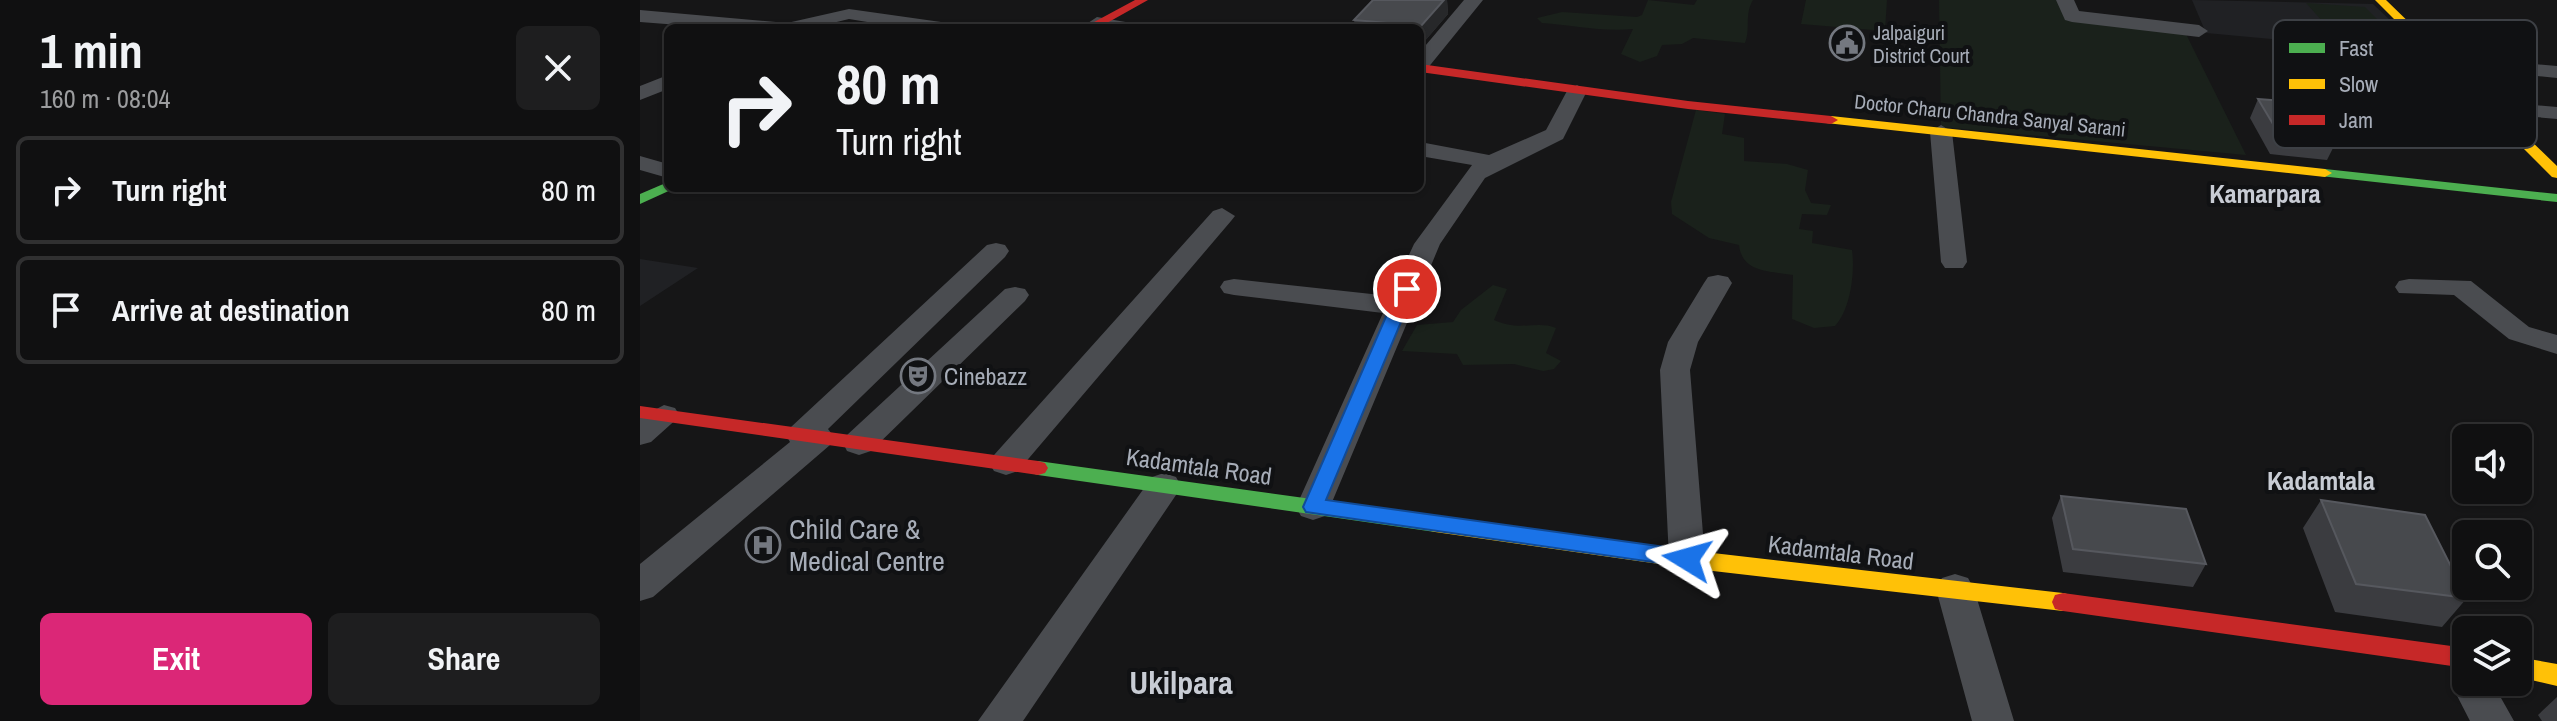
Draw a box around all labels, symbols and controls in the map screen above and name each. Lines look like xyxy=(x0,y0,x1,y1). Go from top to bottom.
text: 1 min xyxy=(40,18,143,83)
place label: Jalpaiguri District Court xyxy=(1873,19,1970,69)
legend xyxy=(2273,20,2537,148)
public building icon: Jalpaiguri District Court xyxy=(1828,24,1866,62)
button: close xyxy=(516,26,600,110)
text: Fast xyxy=(2339,33,2373,63)
text: 80 m xyxy=(836,46,941,121)
icon: right xyxy=(704,56,808,160)
text: Slow xyxy=(2339,69,2378,99)
text: 160 m · 08:04 xyxy=(40,81,170,116)
street label: Doctor Charu Chandra Sanyal Sarani xyxy=(1853,87,2127,143)
text: Jam xyxy=(2339,105,2373,135)
text: Turn right xyxy=(836,118,961,166)
icon: right xyxy=(44,168,88,212)
text: Turn right xyxy=(112,170,226,210)
text: 80 m xyxy=(541,170,596,210)
district label: Kamarpara xyxy=(2209,176,2321,211)
pin xyxy=(1373,255,1441,323)
icon: arrive xyxy=(1385,267,1429,311)
icon: arrive xyxy=(44,288,88,332)
text: Arrive at destination xyxy=(112,290,350,330)
text: 80 m xyxy=(541,290,596,330)
theatre icon: Cinebazz xyxy=(899,357,937,395)
place label: Cinebazz xyxy=(944,360,1027,392)
map controls xyxy=(2452,424,2532,696)
button: sound xyxy=(2452,424,2532,504)
street label: Kadamtala Road xyxy=(1124,440,1274,492)
district label: Kadamtala xyxy=(2267,463,2375,498)
place label: Child Care & Medical Centre xyxy=(789,510,945,580)
position arrow xyxy=(1645,517,1729,601)
button: search xyxy=(2452,520,2532,600)
hospital icon: Child Care & Medical Centre xyxy=(744,526,782,564)
street label: Kadamtala Road xyxy=(1766,527,1916,577)
button: Exit xyxy=(40,613,312,705)
button: Share xyxy=(328,613,600,705)
button: layers xyxy=(2452,616,2532,696)
district label: Ukilpara xyxy=(1129,661,1233,704)

